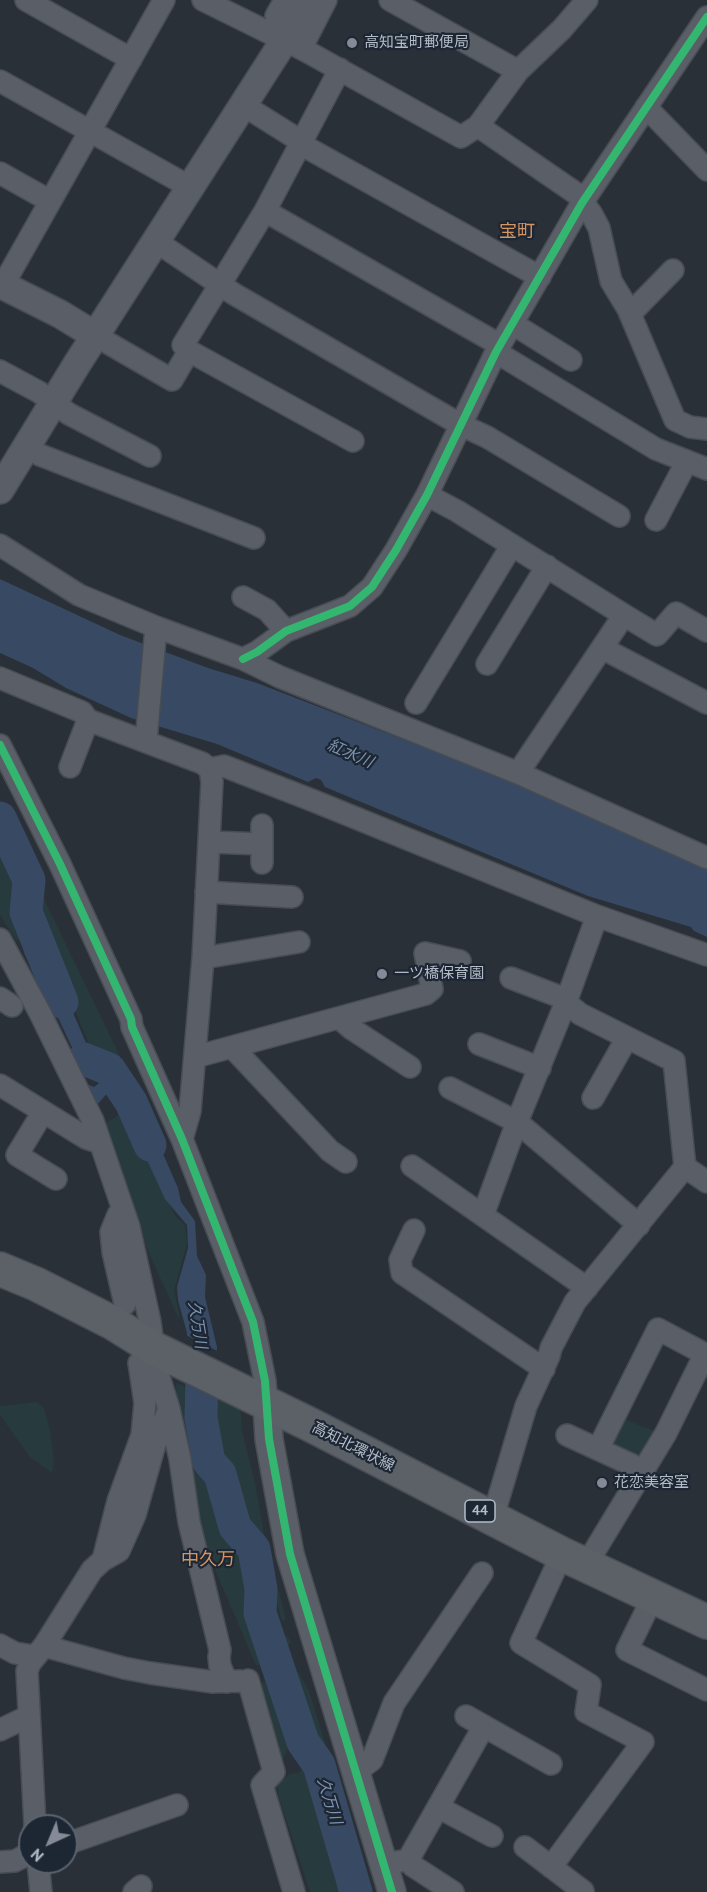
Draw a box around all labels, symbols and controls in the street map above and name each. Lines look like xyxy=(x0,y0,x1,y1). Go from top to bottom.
place label: 高知宝町郵便局 xyxy=(364,34,469,52)
marker: 高知宝町郵便局 xyxy=(345,36,359,50)
district label: 宝町 xyxy=(499,221,535,243)
water label: 紅水川 xyxy=(324,735,376,773)
place label: 一ツ橋保育園 xyxy=(394,965,484,983)
marker: 一ツ橋保育園 xyxy=(375,967,389,981)
water label: 久万川 xyxy=(184,1300,210,1350)
street label: 高知北環状線 xyxy=(309,1419,397,1475)
place label: 花恋美容室 xyxy=(614,1474,689,1492)
marker: 花恋美容室 xyxy=(595,1476,609,1490)
road number: 44 xyxy=(465,1500,495,1522)
district label: 中久万 xyxy=(181,1549,235,1571)
water label: 久万川 xyxy=(313,1775,345,1827)
north arrow xyxy=(18,1814,78,1874)
text: N xyxy=(26,1845,48,1866)

